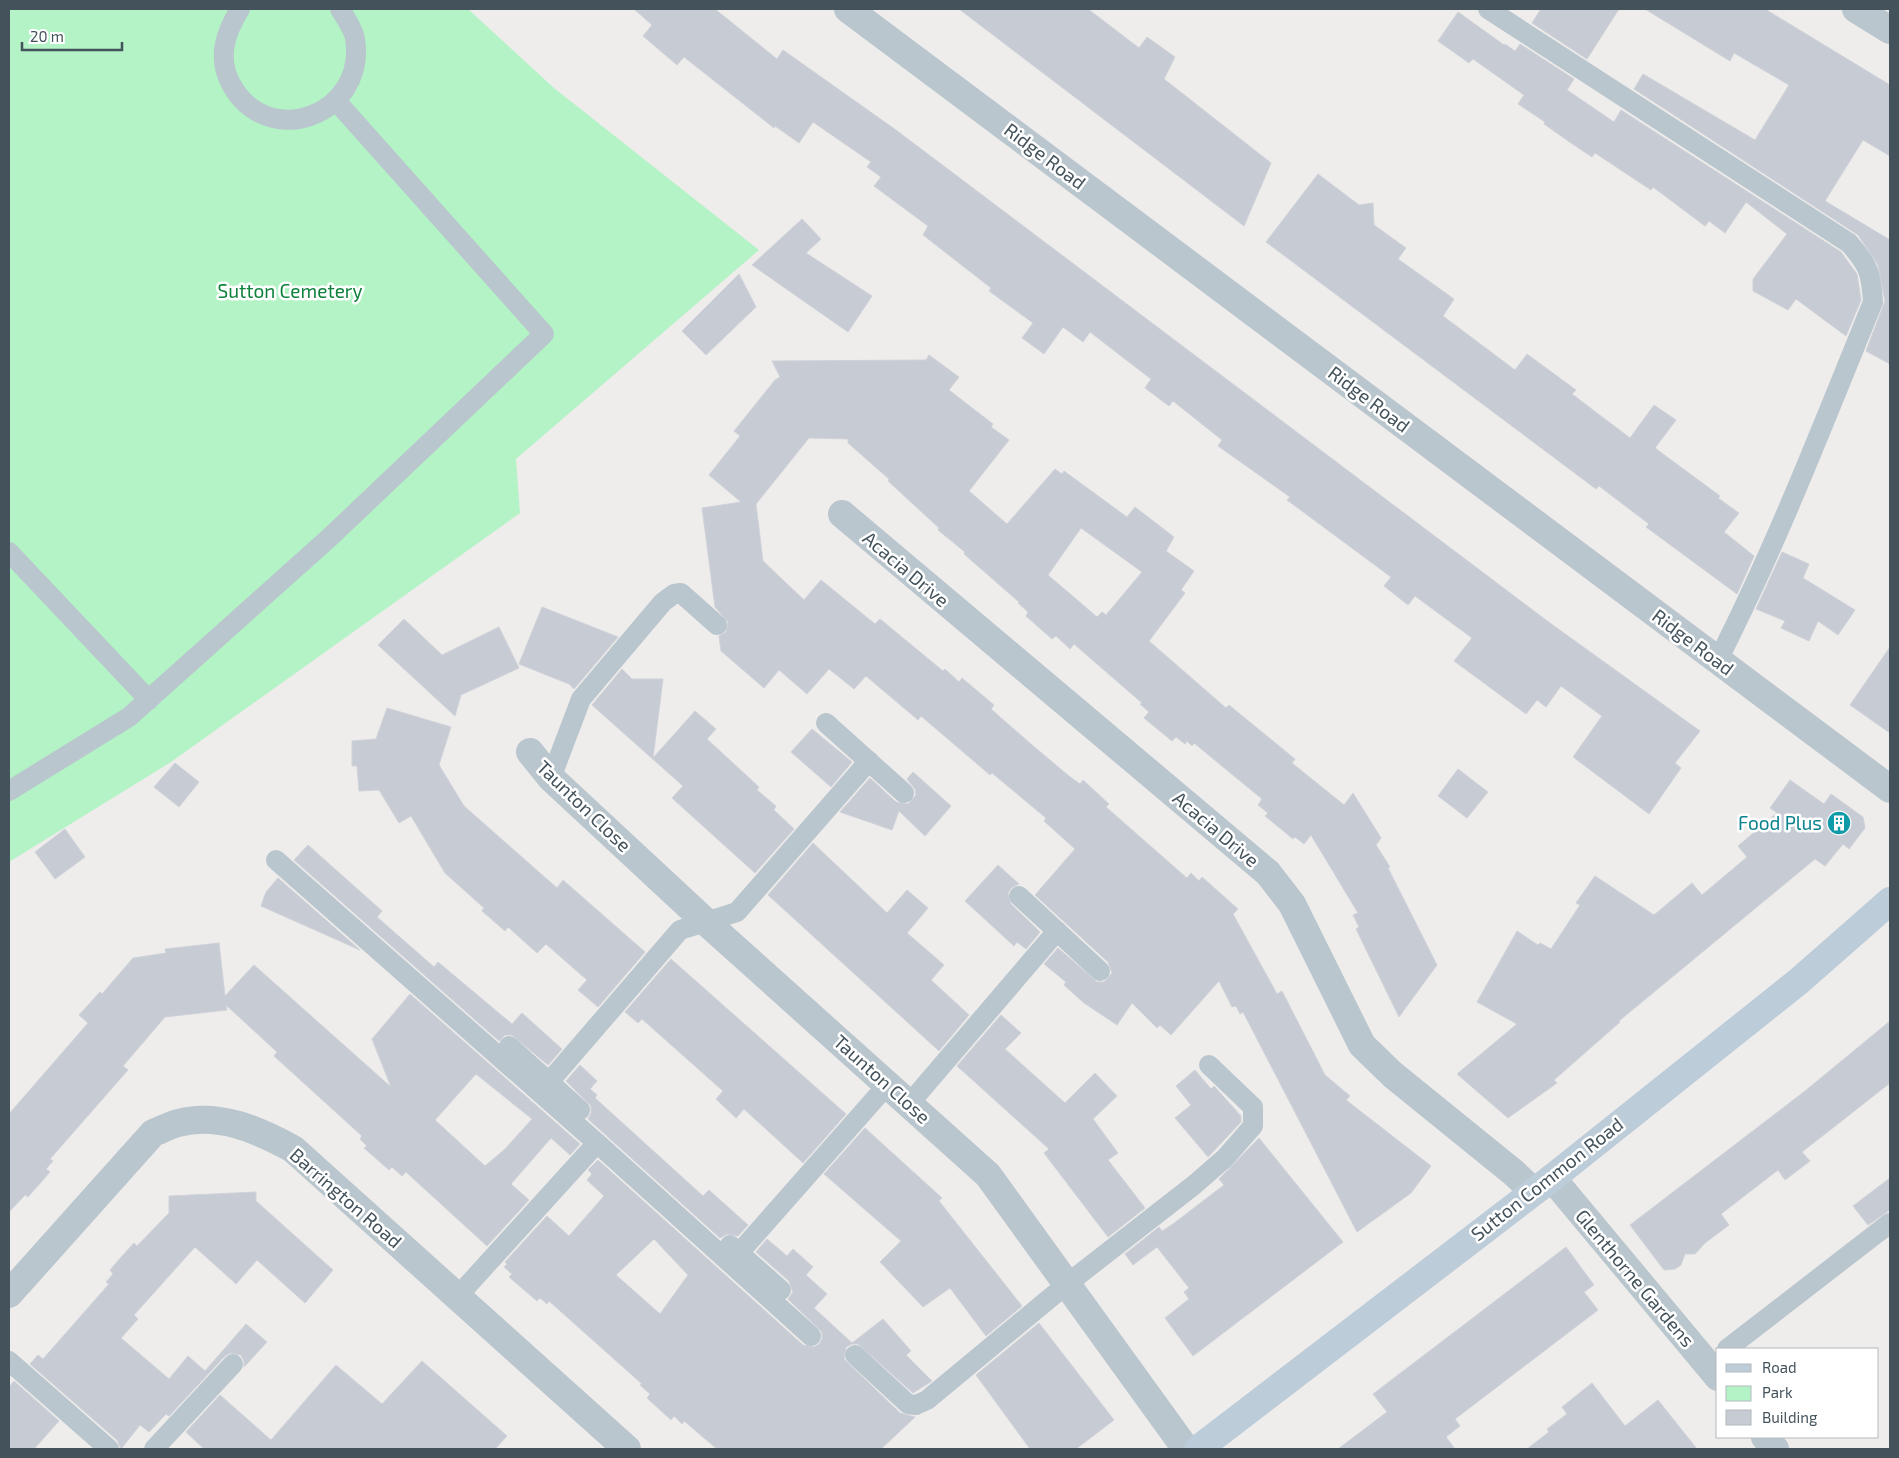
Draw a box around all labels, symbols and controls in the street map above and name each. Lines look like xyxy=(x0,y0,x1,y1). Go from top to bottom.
scale bar xyxy=(22,20,122,52)
text: 20 m xyxy=(30,27,64,45)
street label: Ridge Road xyxy=(1000,118,1091,194)
park label: Sutton Cemetery xyxy=(217,279,363,302)
street label: Ridge Road xyxy=(1324,361,1415,437)
street label: Acacia Drive xyxy=(859,526,954,611)
street label: Ridge Road xyxy=(1648,604,1739,680)
street label: Taunton Close xyxy=(532,755,636,856)
street label: Acacia Drive xyxy=(1169,786,1264,871)
building icon: Food Plus xyxy=(1826,810,1852,836)
place label: Food Plus xyxy=(1738,811,1822,834)
street label: Taunton Close xyxy=(829,1029,935,1128)
street label: Sutton Common Road xyxy=(1466,1112,1627,1245)
street label: Barrington Road xyxy=(286,1143,407,1253)
street label: Glenthorne Gardens xyxy=(1571,1204,1700,1351)
legend xyxy=(1716,1348,1879,1438)
text: Road xyxy=(1762,1358,1797,1376)
text: Park xyxy=(1762,1383,1793,1401)
text: Building xyxy=(1762,1408,1818,1426)

